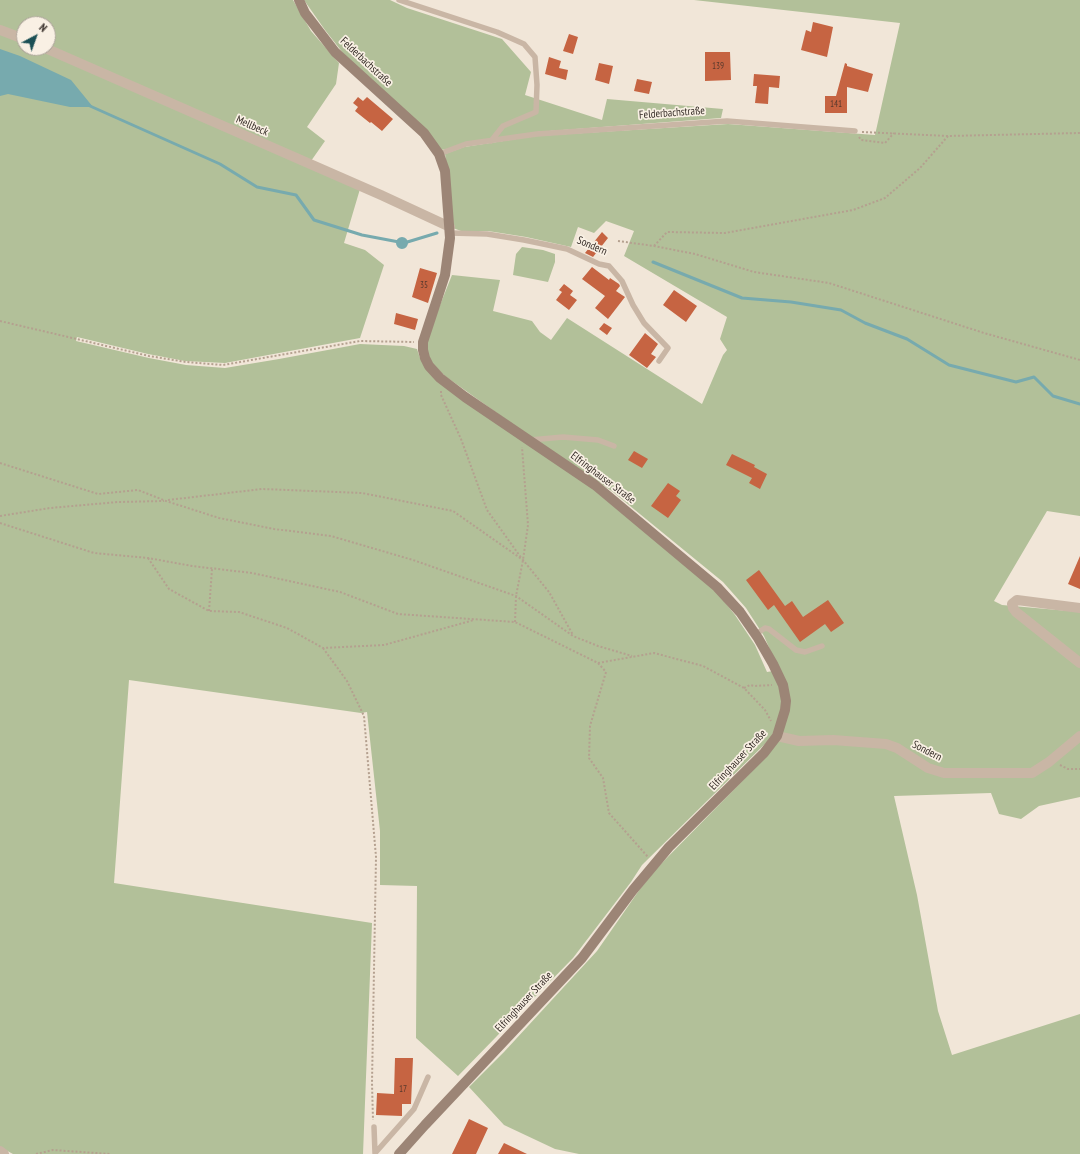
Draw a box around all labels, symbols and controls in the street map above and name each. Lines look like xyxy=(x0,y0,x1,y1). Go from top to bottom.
north arrow xyxy=(16,16,56,56)
text: N xyxy=(36,20,50,35)
street label: Felderbachstraße xyxy=(337,35,395,89)
house number: 139 xyxy=(712,61,724,71)
house number: 141 xyxy=(830,99,842,109)
street label: Felderbachstraße xyxy=(639,104,705,122)
street label: Mellbeck xyxy=(234,113,270,139)
street label: Sondern xyxy=(575,234,609,258)
house number: 35 xyxy=(420,280,428,290)
street label: Elfringhauser Straße xyxy=(568,449,638,507)
street label: Elfringhauser Straße xyxy=(707,727,769,793)
street label: Sondern xyxy=(910,738,944,764)
street label: Elfringhauser Straße xyxy=(493,969,555,1035)
house number: 17 xyxy=(399,1084,407,1094)

